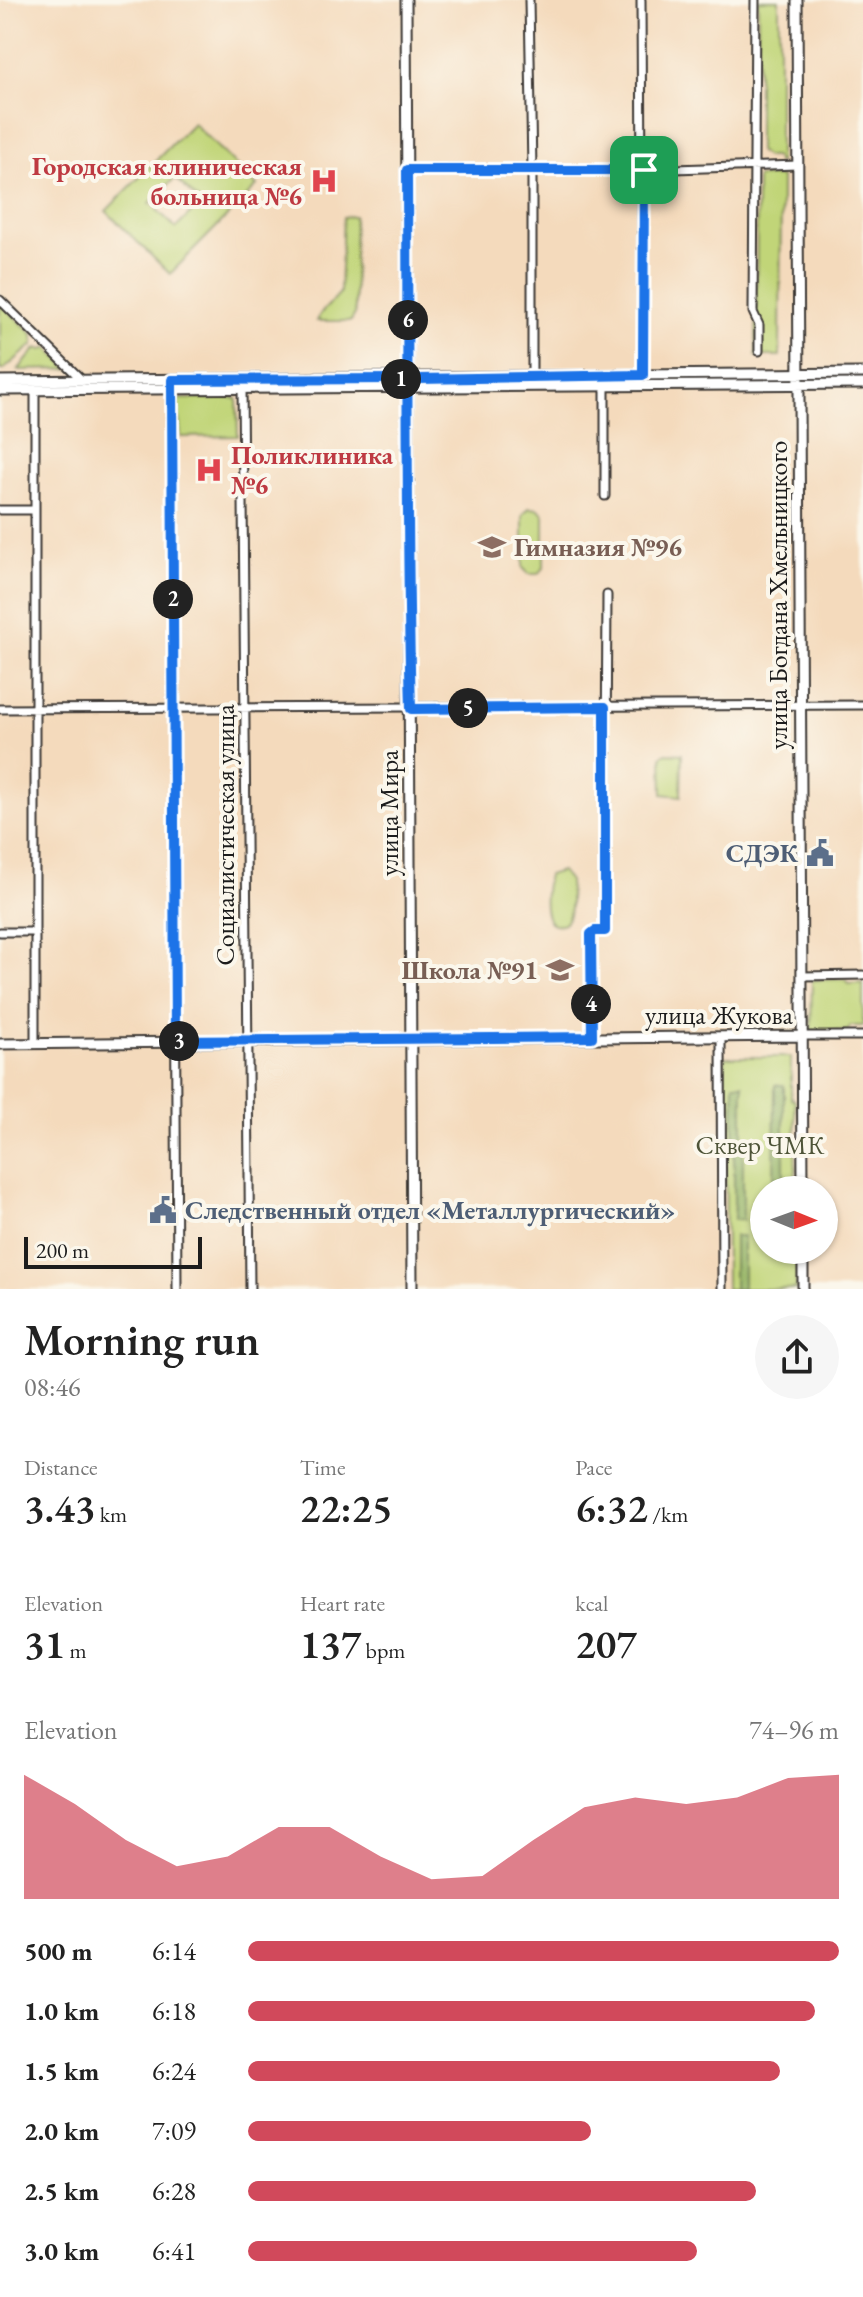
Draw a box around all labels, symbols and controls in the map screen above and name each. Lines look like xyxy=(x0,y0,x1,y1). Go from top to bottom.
pin xyxy=(610,136,678,204)
icon: arrive xyxy=(622,148,666,192)
place label: Городская клиническая больница №6 xyxy=(32,149,302,213)
hospital icon: Городская клиническая больница №6 xyxy=(309,166,339,196)
pin: 6 xyxy=(388,300,428,340)
text: 6 xyxy=(402,305,414,334)
pin: 1 xyxy=(381,359,421,399)
text: 1 xyxy=(395,364,407,393)
place label: Поликлиника №6 xyxy=(231,438,394,502)
street label: улица Богдана Хмельницкого xyxy=(761,441,795,749)
hospital icon: Поликлиника №6 xyxy=(194,455,224,485)
place label: Гимназия №96 xyxy=(514,530,682,564)
school or university icon: Гимназия №96 xyxy=(477,532,507,562)
pin: 2 xyxy=(153,579,193,619)
text: 2 xyxy=(167,584,179,613)
pin: 5 xyxy=(448,688,488,728)
text: 5 xyxy=(462,693,474,722)
street label: Социалистическая улица xyxy=(208,704,242,966)
street label: улица Мира xyxy=(372,749,406,876)
place label: СДЭК xyxy=(726,836,799,870)
public building icon: СДЭК xyxy=(805,838,835,868)
place label: Школа №91 xyxy=(402,953,538,987)
school or university icon: Школа №91 xyxy=(545,955,575,985)
pin: 4 xyxy=(571,984,611,1024)
text: 4 xyxy=(585,989,597,1018)
street label: улица Жукова xyxy=(645,998,794,1032)
pin: 3 xyxy=(159,1021,199,1061)
text: 3 xyxy=(173,1026,185,1055)
park label: Сквер ЧМК xyxy=(696,1128,825,1162)
north arrow xyxy=(750,1176,838,1264)
map controls xyxy=(750,1176,838,1264)
place label: Следственный отдел «Металлургический» xyxy=(185,1193,676,1227)
public building icon: Следственный отдел «Металлургический» xyxy=(148,1195,178,1225)
scale bar xyxy=(24,1233,202,1269)
text: 200 m xyxy=(36,1236,89,1265)
text: Morning run xyxy=(24,1311,260,1368)
button: share xyxy=(755,1315,839,1399)
text: 08:46 xyxy=(24,1370,80,1404)
text: Distance xyxy=(24,1453,97,1482)
text: Time xyxy=(300,1453,345,1482)
text: Pace xyxy=(575,1453,612,1482)
text: 3.43 xyxy=(24,1482,95,1534)
text: 22:25 xyxy=(300,1482,393,1534)
text: 6:32 xyxy=(575,1482,648,1534)
text: km xyxy=(95,1500,127,1529)
text: /km xyxy=(648,1500,688,1529)
text: Elevation xyxy=(24,1589,103,1618)
text: Heart rate xyxy=(300,1589,385,1618)
text: kcal xyxy=(575,1589,608,1618)
text: 31 xyxy=(24,1618,65,1670)
text: 137 xyxy=(300,1618,361,1670)
text: 207 xyxy=(575,1618,637,1670)
text: m xyxy=(65,1636,87,1665)
text: bpm xyxy=(361,1636,405,1665)
text: Elevation xyxy=(24,1713,118,1747)
text: 74–96 m xyxy=(749,1713,839,1747)
text: 500 m xyxy=(24,1934,92,1968)
text: 6:14 xyxy=(152,1934,196,1968)
text: 1.0 km xyxy=(24,1994,99,2028)
text: 6:18 xyxy=(152,1994,196,2028)
text: 1.5 km xyxy=(24,2054,99,2088)
text: 6:24 xyxy=(152,2054,196,2088)
text: 2.0 km xyxy=(24,2114,99,2148)
text: 7:09 xyxy=(152,2114,196,2148)
text: 2.5 km xyxy=(24,2174,99,2208)
text: 6:28 xyxy=(152,2174,196,2208)
text: 3.0 km xyxy=(24,2234,99,2268)
text: 6:41 xyxy=(152,2234,196,2268)

